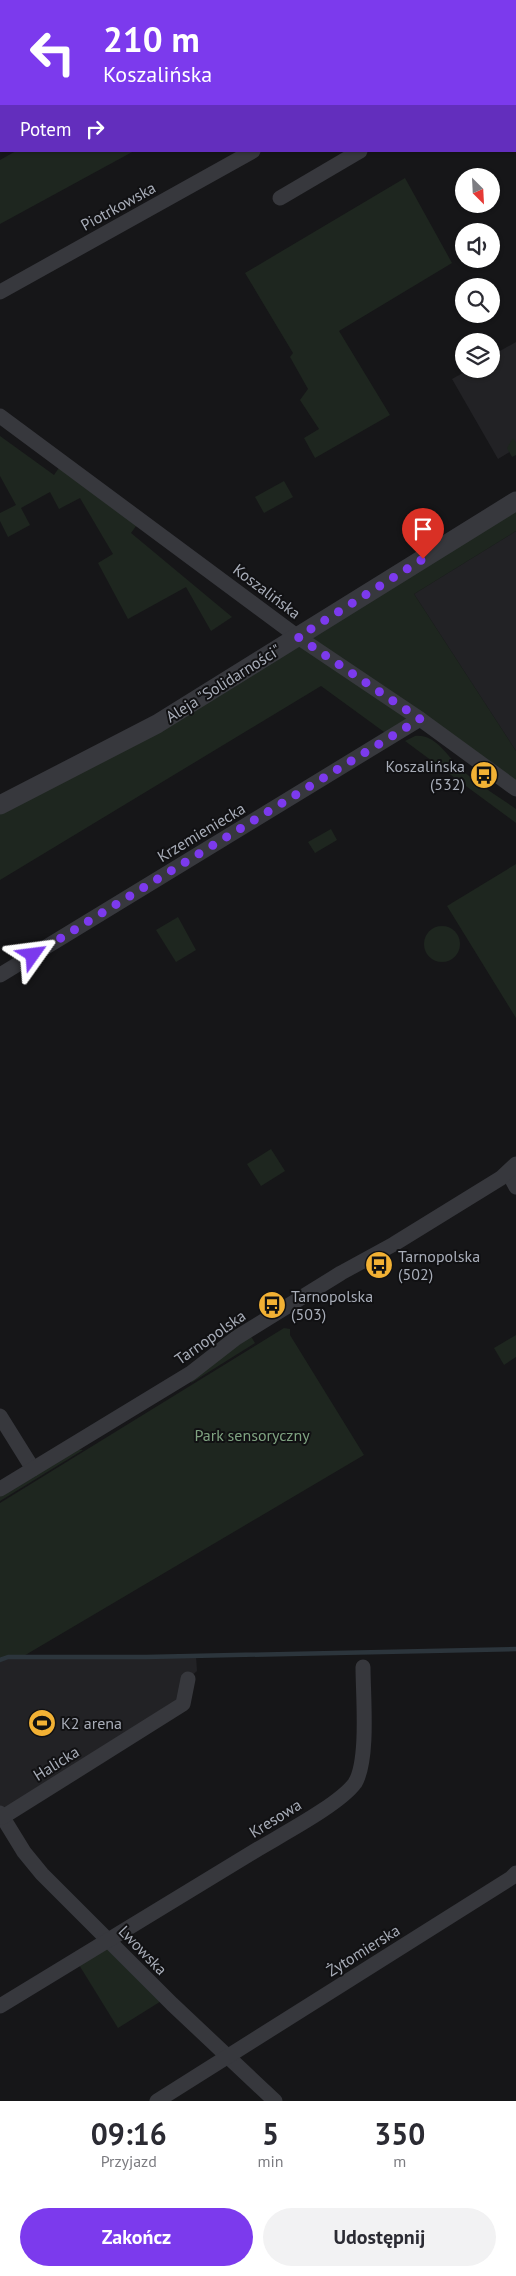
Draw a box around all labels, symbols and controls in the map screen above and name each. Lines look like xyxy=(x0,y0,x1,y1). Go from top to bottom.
text: 210 m xyxy=(103,16,200,62)
icon: left xyxy=(20,20,85,85)
text: Koszalińska xyxy=(103,60,212,88)
icon: right xyxy=(81,115,109,143)
text: Potem xyxy=(20,117,71,141)
north arrow xyxy=(455,168,500,212)
map controls xyxy=(455,168,500,378)
street label: Piotrkowska xyxy=(77,177,159,235)
button: sound xyxy=(455,223,500,268)
button: search xyxy=(455,278,500,323)
button: layers xyxy=(455,333,500,378)
pin xyxy=(402,508,444,559)
icon: arrive xyxy=(409,515,437,543)
street label: Koszalińska xyxy=(229,559,305,623)
street label: Aleja "Solidarności" xyxy=(162,640,284,726)
place label: Koszalińska (532) xyxy=(386,756,465,794)
bus stop icon: Koszalińska (532) xyxy=(469,760,499,790)
street label: Krzemieniecka xyxy=(153,798,249,866)
position arrow xyxy=(6,928,58,980)
place label: Tarnopolska (502) xyxy=(398,1246,480,1284)
bus stop icon: Tarnopolska (502) xyxy=(364,1250,394,1280)
place label: Tarnopolska (503) xyxy=(291,1286,373,1324)
bus stop icon: Tarnopolska (503) xyxy=(257,1290,287,1320)
street label: Tarnopolska xyxy=(171,1305,249,1369)
park label: Park sensoryczny xyxy=(194,1425,310,1445)
sports icon: K2 arena xyxy=(27,1708,57,1738)
place label: K2 arena xyxy=(61,1713,122,1733)
street label: Halicka xyxy=(29,1741,83,1785)
street label: Kresowa xyxy=(245,1794,305,1842)
street label: Żytomierska xyxy=(323,1920,403,1980)
street label: Lwowska xyxy=(115,1921,171,1979)
text: 09:16 xyxy=(91,2114,167,2153)
text: 5 xyxy=(262,2114,279,2153)
text: 350 xyxy=(374,2114,425,2153)
text: Przyjazd xyxy=(101,2151,157,2171)
text: min xyxy=(258,2151,284,2171)
text: m xyxy=(393,2151,406,2171)
button: Zakończ xyxy=(20,2208,253,2266)
button: Udostępnij xyxy=(263,2208,496,2266)

